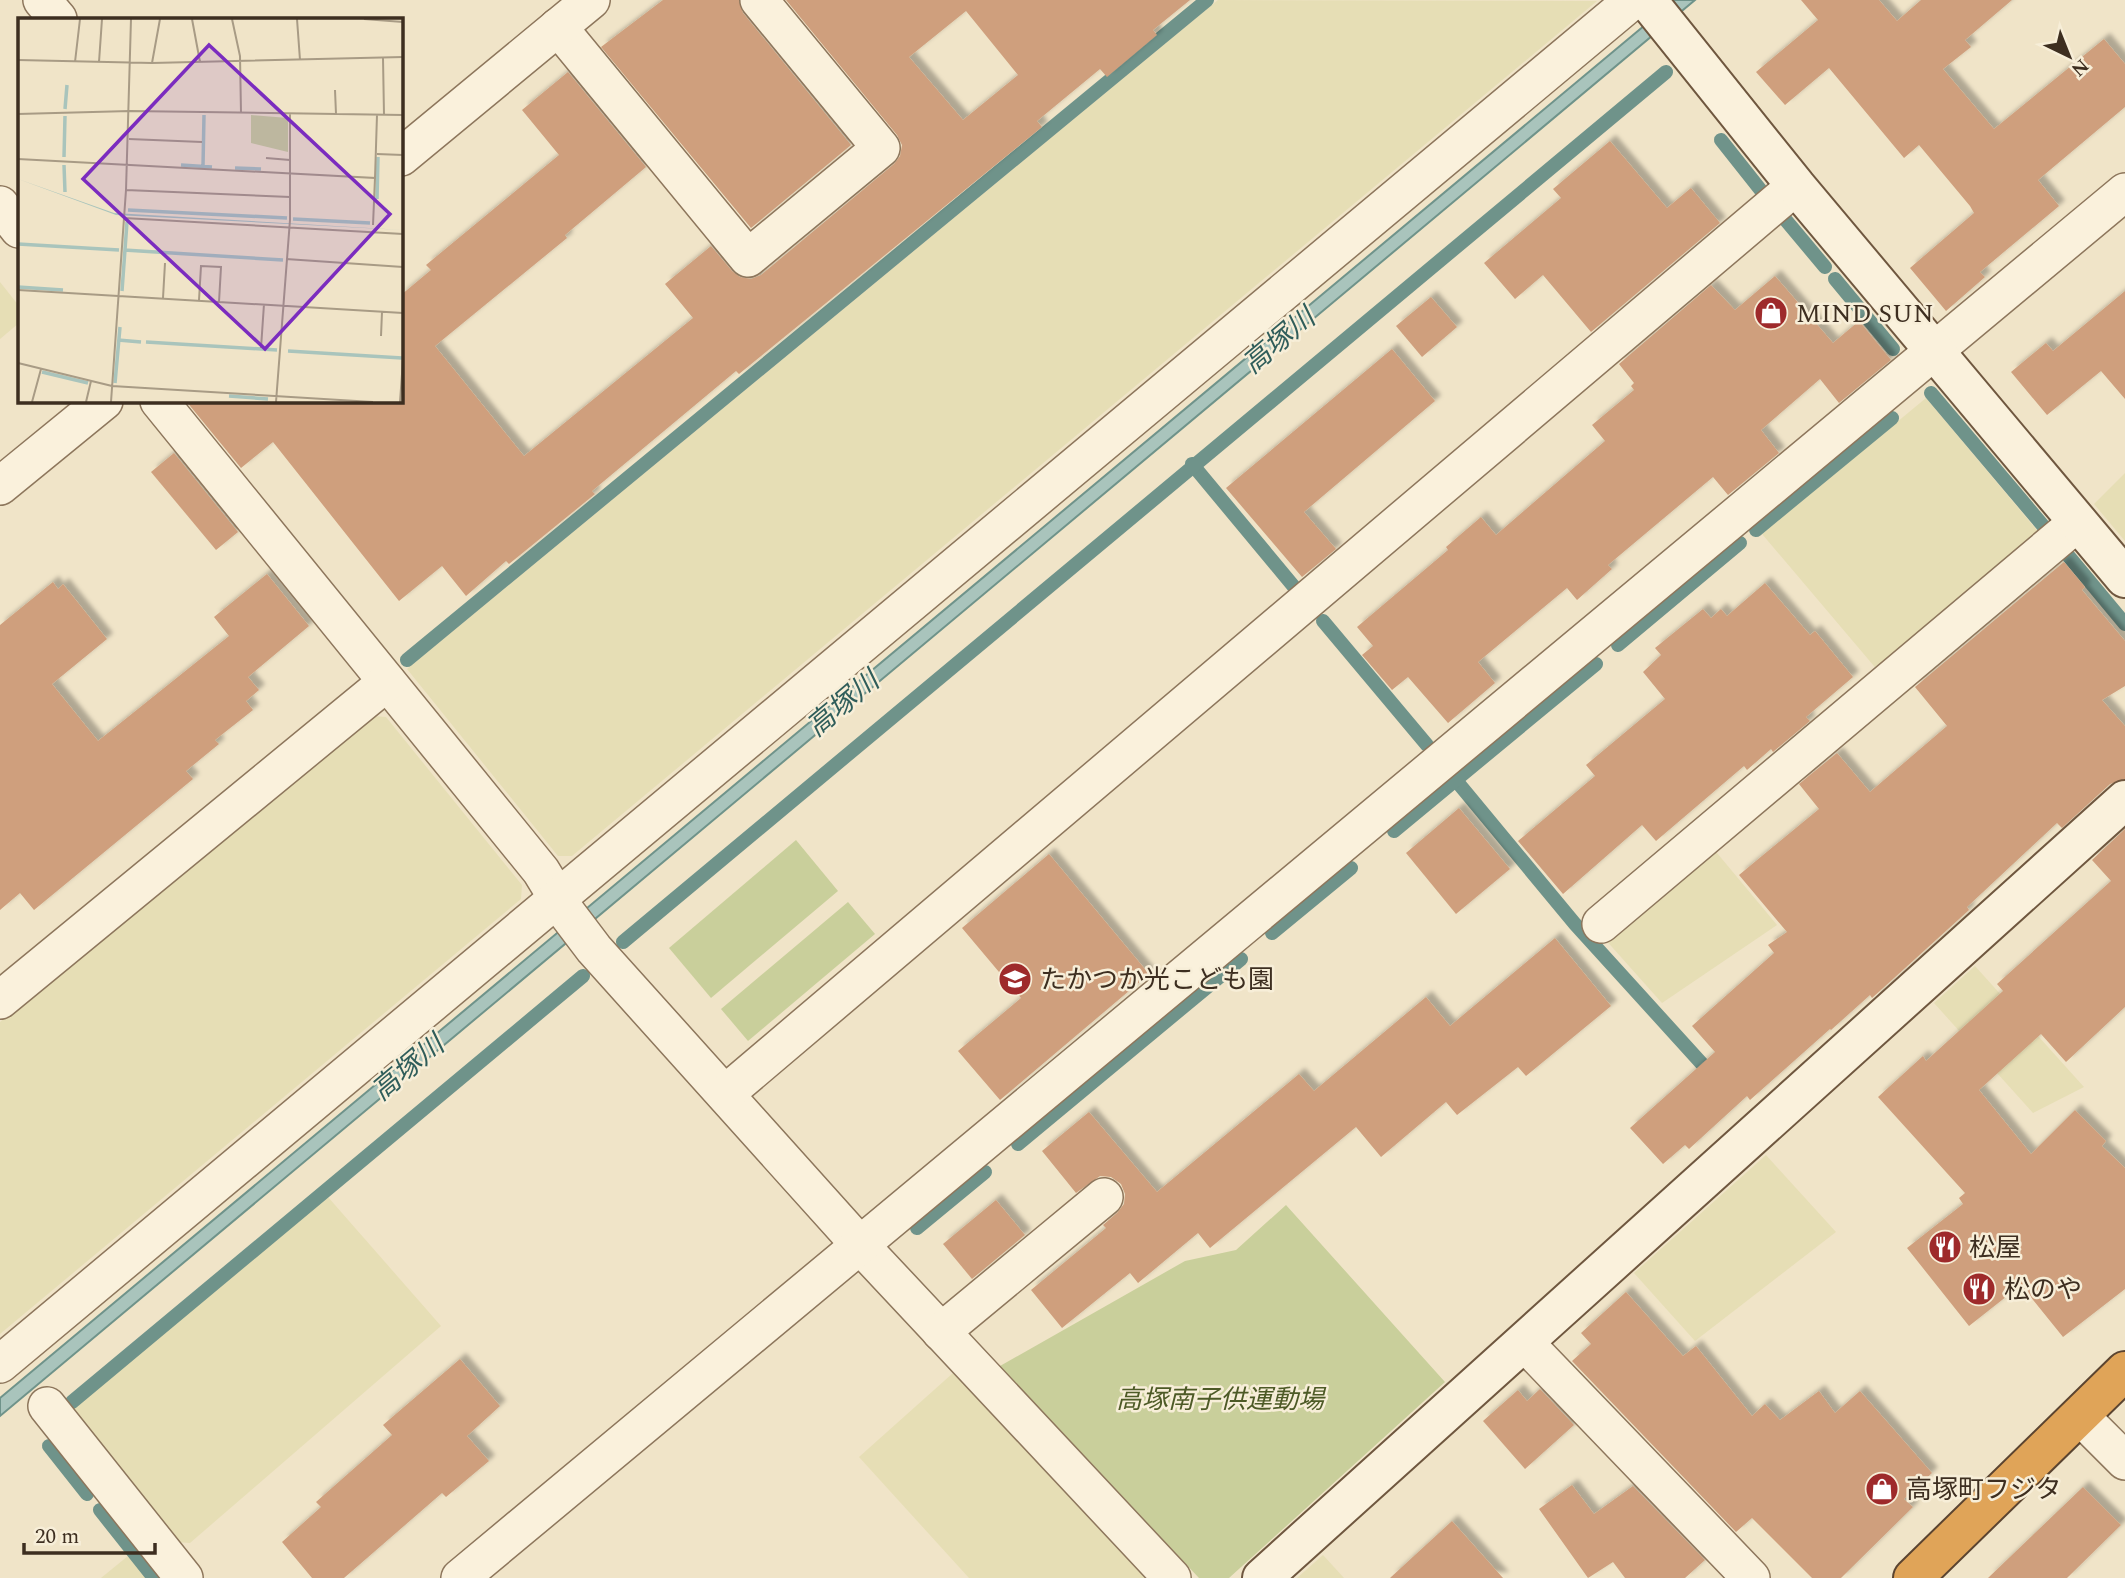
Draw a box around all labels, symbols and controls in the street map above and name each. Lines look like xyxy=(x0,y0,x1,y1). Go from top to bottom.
inset map xyxy=(18,18,402,402)
north arrow xyxy=(2034,21,2104,91)
text: N xyxy=(2064,51,2095,83)
shop icon: MIND SUN xyxy=(1752,294,1790,332)
place label: MIND SUN xyxy=(1796,294,1934,334)
water label: 高塚川 xyxy=(1233,296,1327,385)
water label: 高塚川 xyxy=(797,659,891,748)
school or university icon: たかつか光こども園 xyxy=(996,960,1034,998)
place label: たかつか光こども園 xyxy=(1040,960,1274,1000)
water label: 高塚川 xyxy=(362,1023,456,1112)
restaurant icon: 松屋 xyxy=(1926,1228,1964,1266)
place label: 松屋 xyxy=(1969,1228,2021,1268)
restaurant icon: 松のや xyxy=(1960,1270,1998,1308)
place label: 松のや xyxy=(2004,1270,2082,1310)
park label: 高塚南子供運動場 xyxy=(1116,1380,1327,1420)
shop icon: 高塚町フジタ xyxy=(1863,1470,1901,1508)
place label: 高塚町フジタ xyxy=(1906,1470,2061,1510)
scale bar xyxy=(24,1512,156,1556)
text: 20 m xyxy=(35,1521,79,1553)

